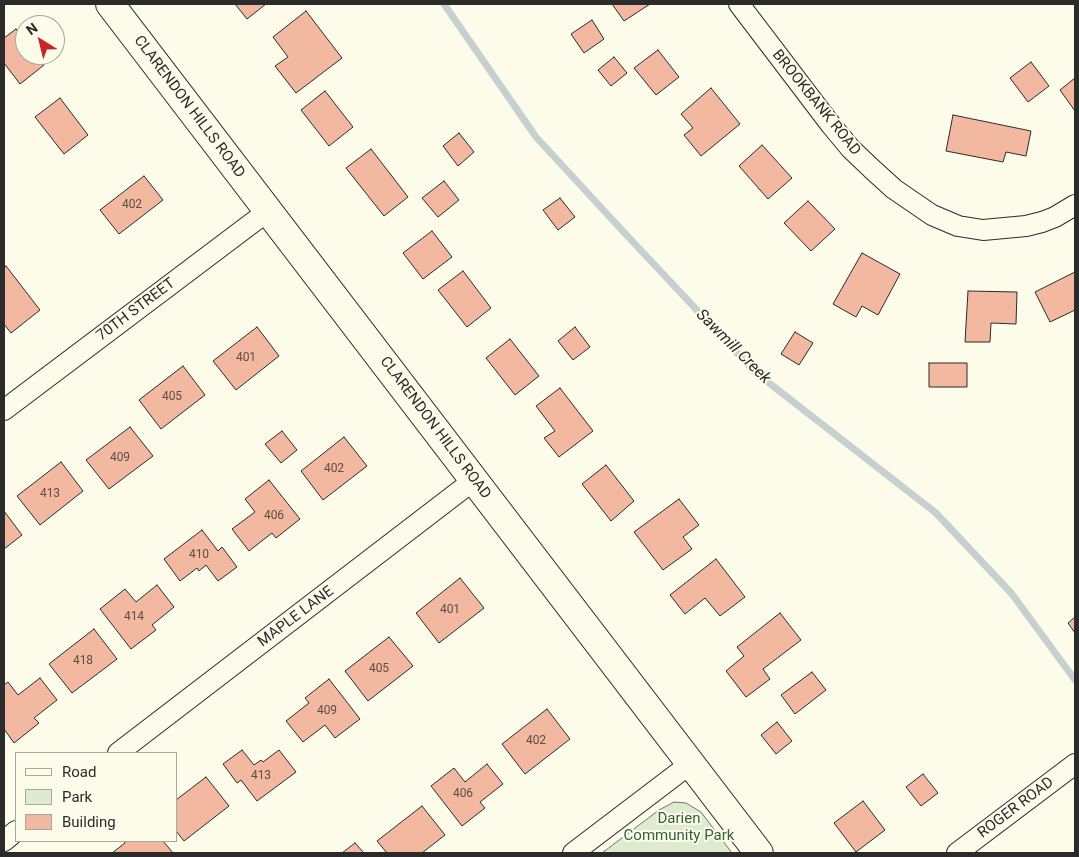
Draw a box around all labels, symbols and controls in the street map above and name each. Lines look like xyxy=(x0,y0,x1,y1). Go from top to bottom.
north arrow xyxy=(15,15,65,65)
text: N xyxy=(23,19,40,38)
street label: CLARENDON HILLS ROAD xyxy=(130,32,248,182)
street label: BROOKBANK ROAD xyxy=(768,47,864,159)
house number: 402 xyxy=(122,198,142,212)
street label: 70TH STREET xyxy=(93,275,179,345)
water label: Sawmill Creek xyxy=(692,306,774,388)
house number: 401 xyxy=(236,351,256,365)
street label: CLARENDON HILLS ROAD xyxy=(376,353,494,503)
house number: 405 xyxy=(162,390,182,404)
house number: 409 xyxy=(110,451,130,465)
house number: 402 xyxy=(324,462,344,476)
house number: 413 xyxy=(40,487,60,501)
house number: 406 xyxy=(264,509,284,523)
house number: 410 xyxy=(189,548,209,562)
street label: MAPLE LANE xyxy=(255,583,337,651)
house number: 401 xyxy=(440,603,460,617)
house number: 414 xyxy=(124,610,144,624)
house number: 418 xyxy=(73,654,93,668)
house number: 405 xyxy=(369,662,389,676)
house number: 409 xyxy=(317,704,337,718)
house number: 402 xyxy=(526,734,546,748)
legend xyxy=(15,752,178,842)
text: Road xyxy=(62,763,96,781)
house number: 413 xyxy=(251,769,271,783)
street label: ROGER ROAD xyxy=(975,774,1057,842)
house number: 406 xyxy=(453,787,473,801)
text: Park xyxy=(62,788,92,806)
park label: Darien Community Park xyxy=(624,810,734,845)
text: Building xyxy=(62,813,116,831)

